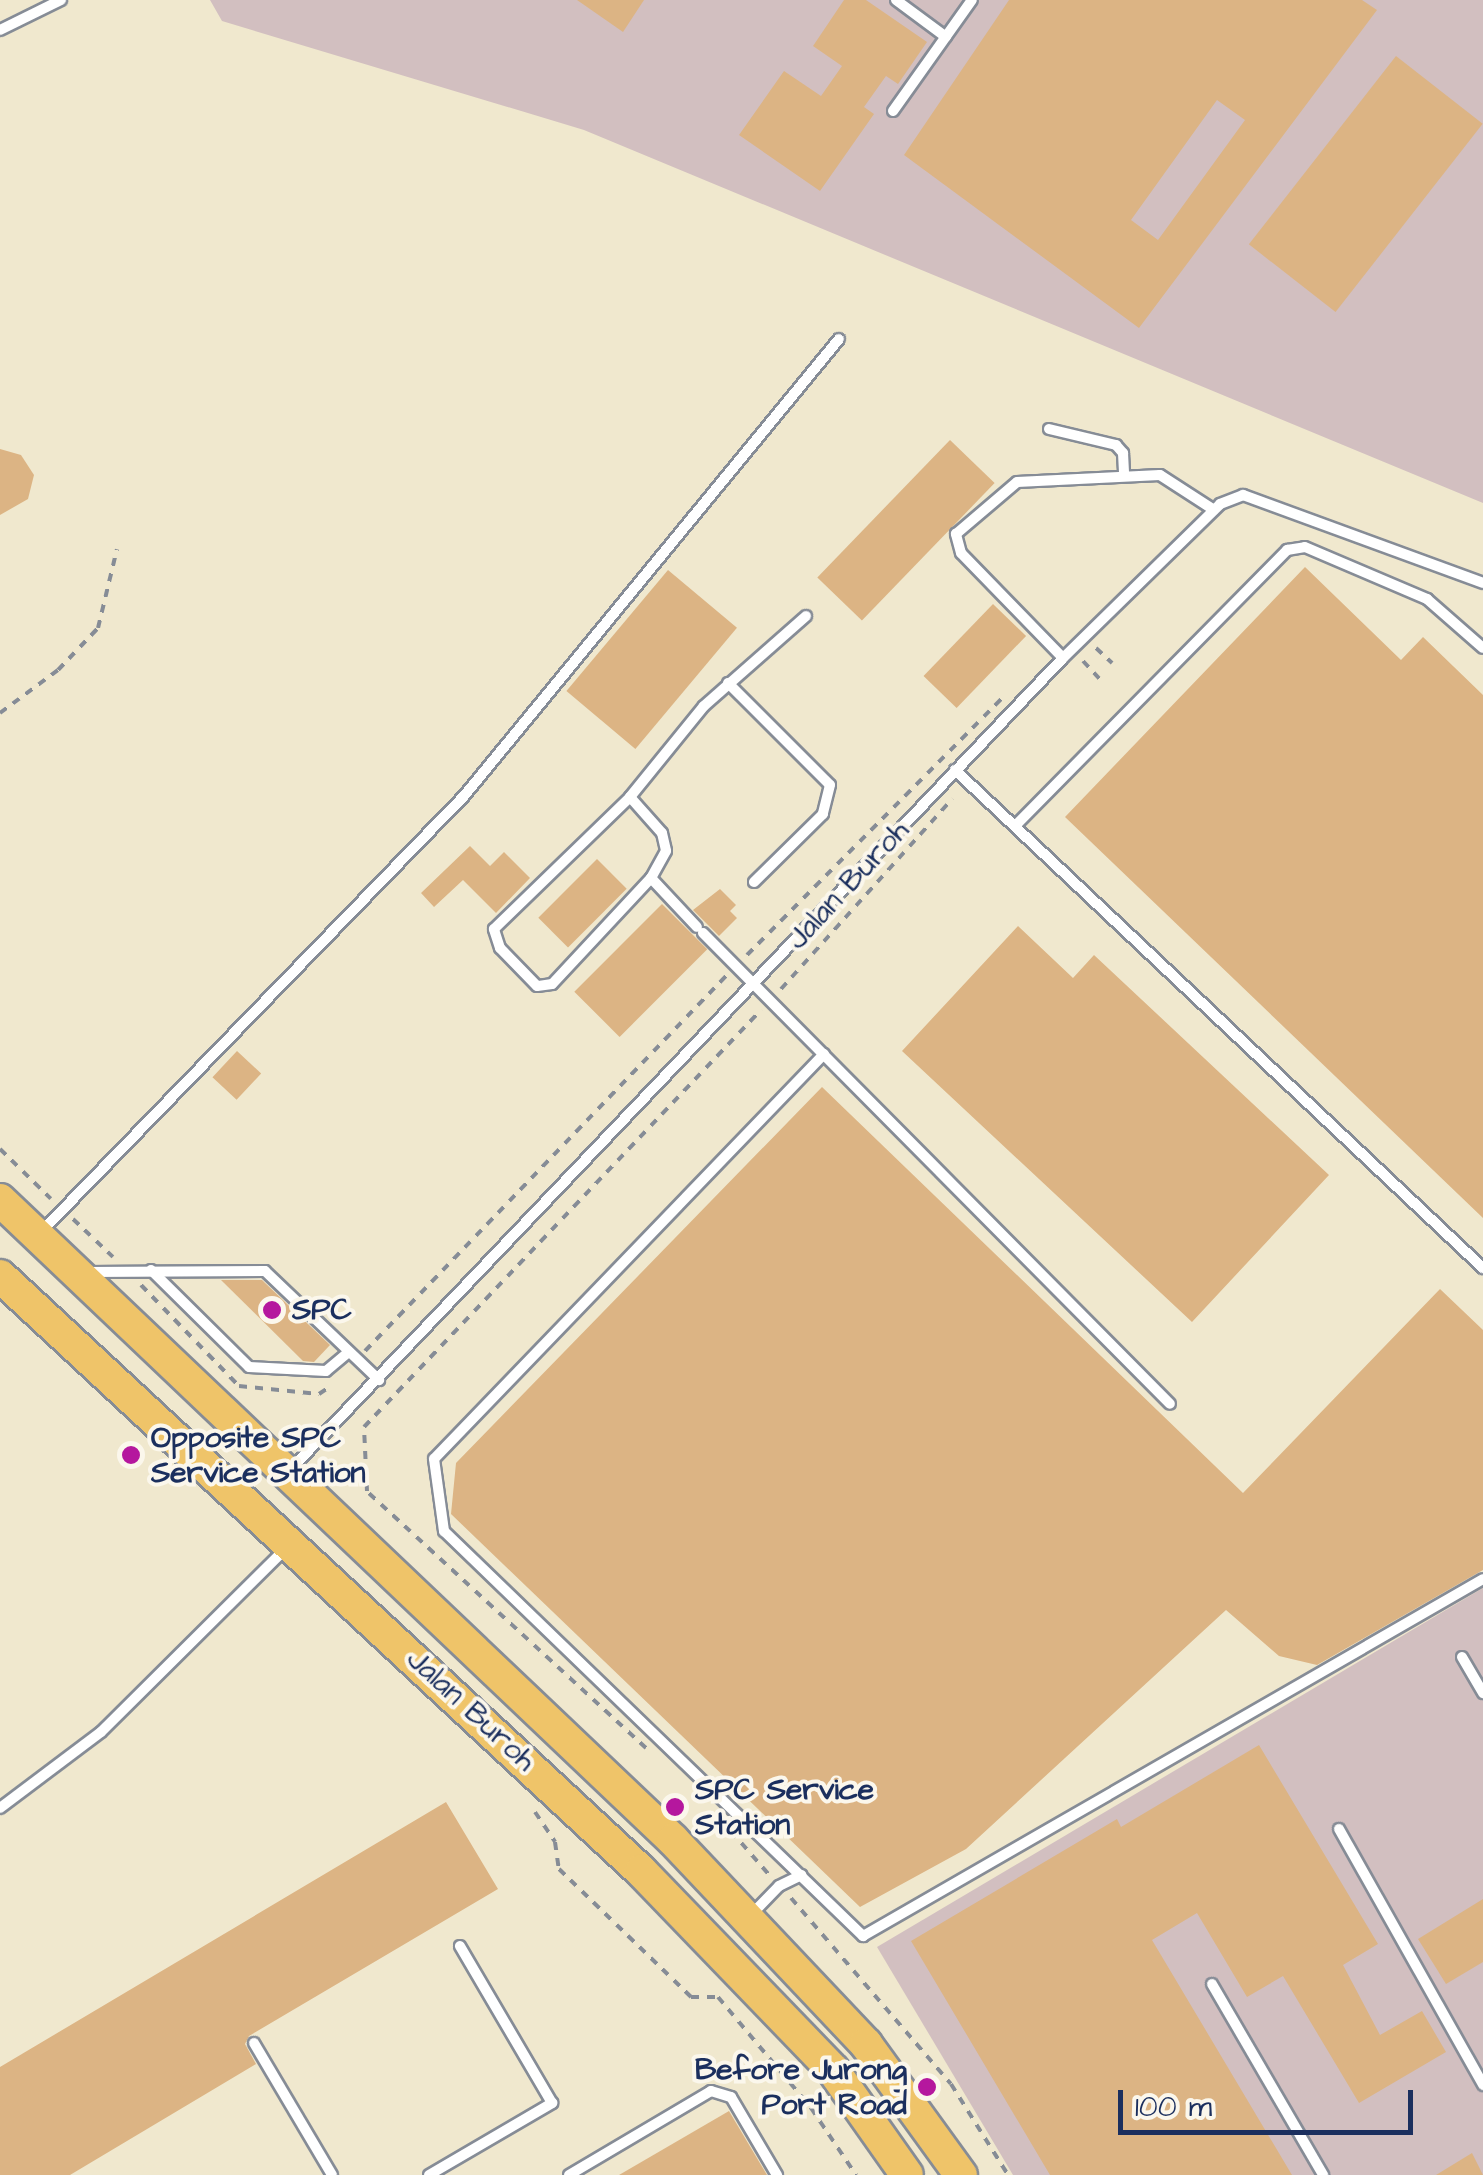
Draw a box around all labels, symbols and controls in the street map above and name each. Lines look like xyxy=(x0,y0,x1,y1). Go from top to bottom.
street label: Jalan Buroh xyxy=(779,813,917,957)
place label: SPC xyxy=(292,1292,352,1328)
marker: SPC xyxy=(261,1299,283,1321)
place label: Opposite SPC Service Station xyxy=(151,1420,366,1490)
marker: Opposite SPC Service Station xyxy=(120,1444,142,1466)
street label: Jalan Buroh xyxy=(399,1641,543,1779)
place label: SPC Service Station xyxy=(695,1772,874,1842)
marker: SPC Service Station xyxy=(664,1796,686,1818)
place label: Before Jurong Port Road xyxy=(695,2052,907,2122)
scale bar xyxy=(1123,2070,1418,2132)
marker: Before Jurong Port Road xyxy=(916,2076,938,2098)
text: 100 m xyxy=(1135,2086,1212,2128)

